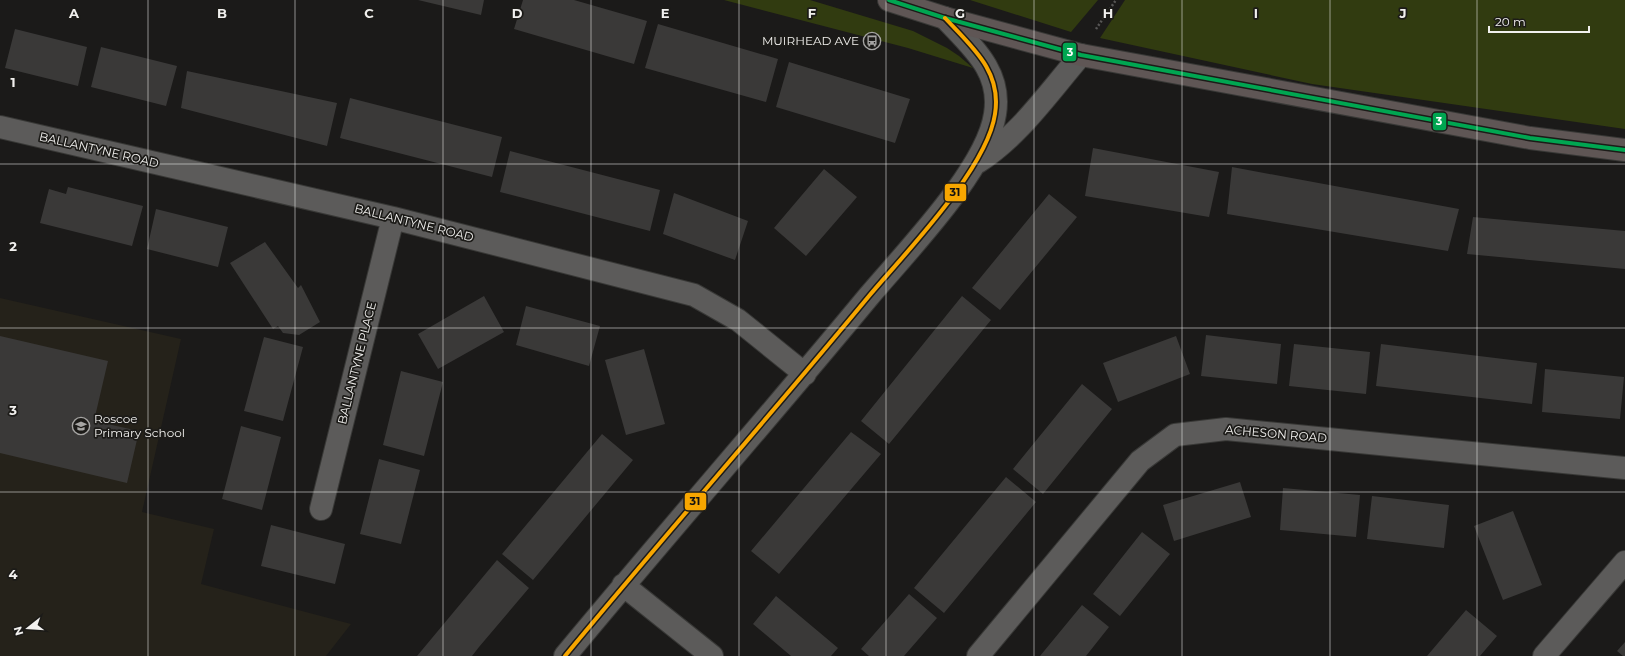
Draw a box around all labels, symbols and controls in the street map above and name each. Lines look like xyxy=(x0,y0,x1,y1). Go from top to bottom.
text: A xyxy=(68,5,80,21)
text: B xyxy=(217,5,227,21)
text: C xyxy=(364,5,374,21)
text: D xyxy=(512,5,523,21)
text: E xyxy=(661,5,670,21)
text: F xyxy=(808,5,816,21)
text: G xyxy=(955,5,965,21)
text: H xyxy=(1103,5,1113,21)
text: I xyxy=(1254,5,1258,21)
text: J xyxy=(1398,5,1407,21)
scale bar xyxy=(1489,8,1589,34)
text: 20 m xyxy=(1495,14,1526,29)
bus stop icon: MUIRHEAD AVE xyxy=(862,31,882,51)
place label: MUIRHEAD AVE xyxy=(762,33,859,48)
line badge: 3 xyxy=(1062,42,1077,62)
text: 3 xyxy=(1066,45,1074,59)
text: 1 xyxy=(10,74,16,90)
line badge: 3 xyxy=(1432,112,1447,131)
text: 3 xyxy=(1435,114,1443,128)
street label: BALLANTYNE ROAD xyxy=(38,128,161,171)
line badge: 31 xyxy=(944,183,967,202)
text: 31 xyxy=(949,185,960,199)
street label: BALLANTYNE ROAD xyxy=(353,200,475,245)
text: 2 xyxy=(9,238,17,254)
street label: BALLANTYNE PLACE xyxy=(334,300,379,426)
text: 3 xyxy=(8,402,17,418)
place label: Roscoe Primary School xyxy=(94,411,185,440)
school or university icon: Roscoe Primary School xyxy=(71,416,91,436)
street label: ACHESON ROAD xyxy=(1224,422,1328,445)
line badge: 31 xyxy=(684,492,707,511)
text: 31 xyxy=(689,494,700,508)
text: 4 xyxy=(9,566,18,582)
north arrow xyxy=(8,608,48,648)
text: N xyxy=(10,625,26,637)

